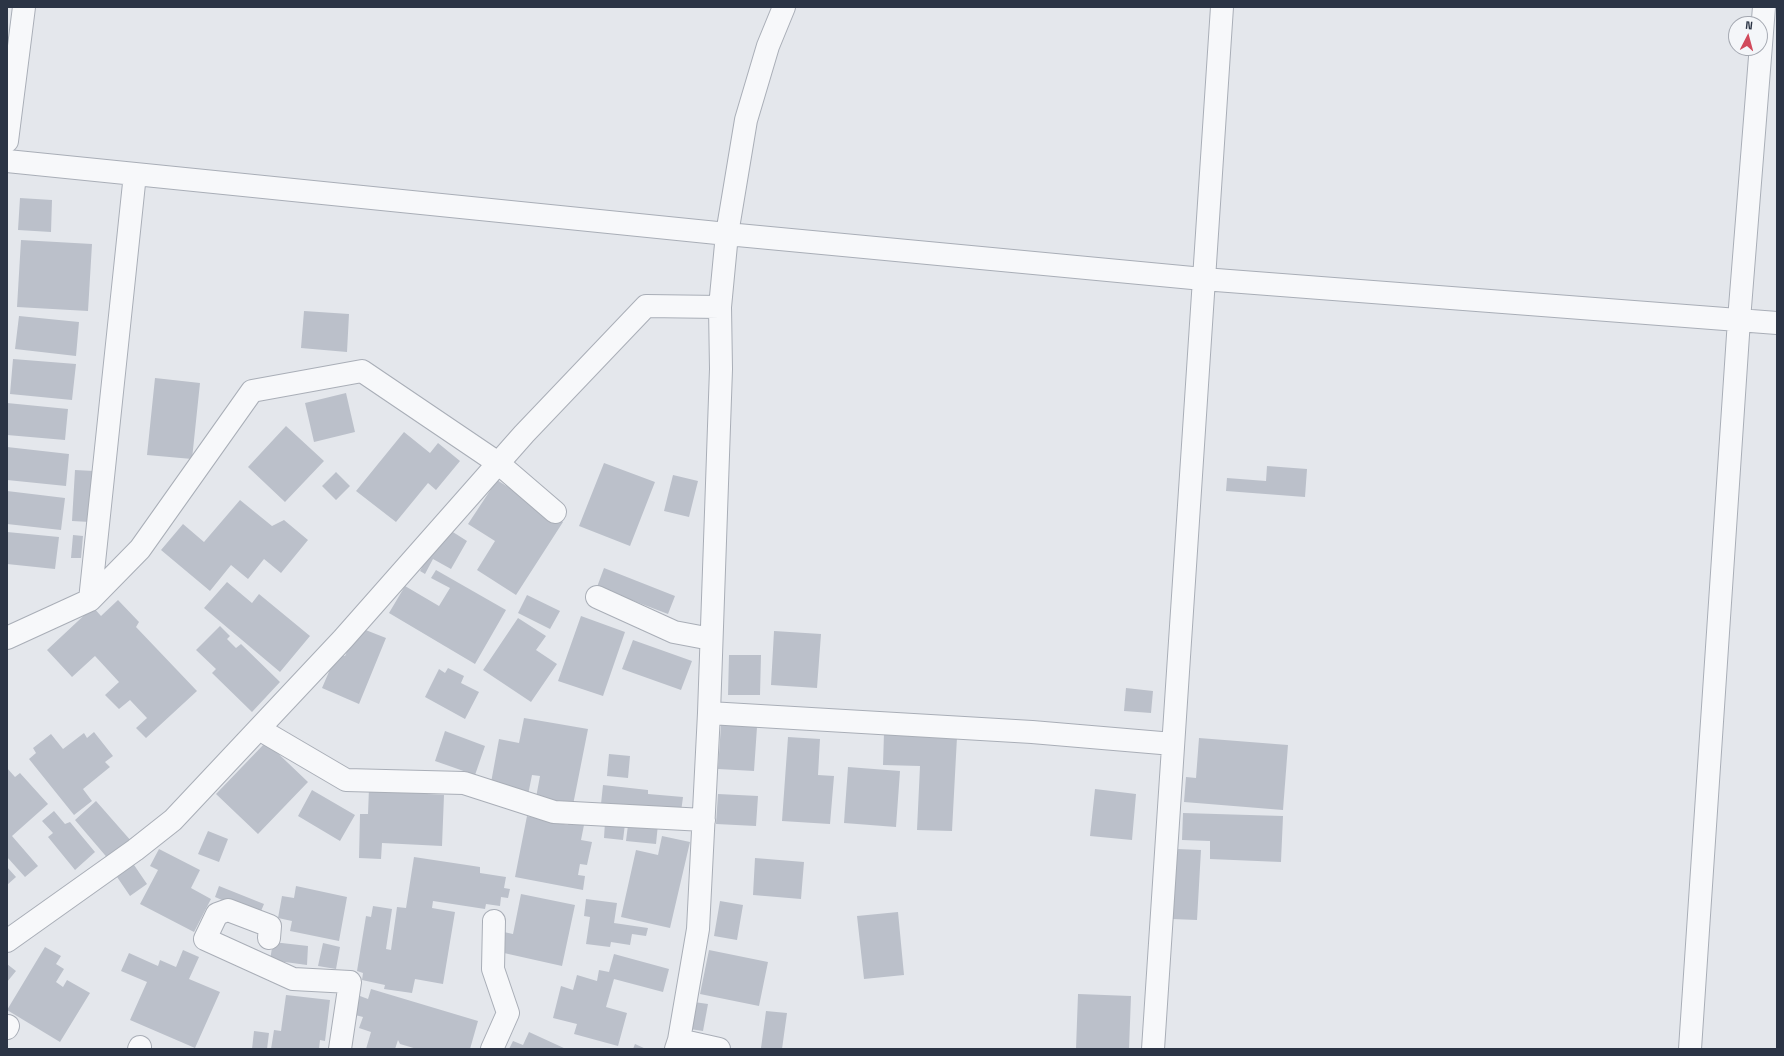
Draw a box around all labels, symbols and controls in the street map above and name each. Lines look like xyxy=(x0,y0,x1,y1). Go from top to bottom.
north arrow xyxy=(1728,16,1768,56)
text: N xyxy=(1745,18,1754,32)

